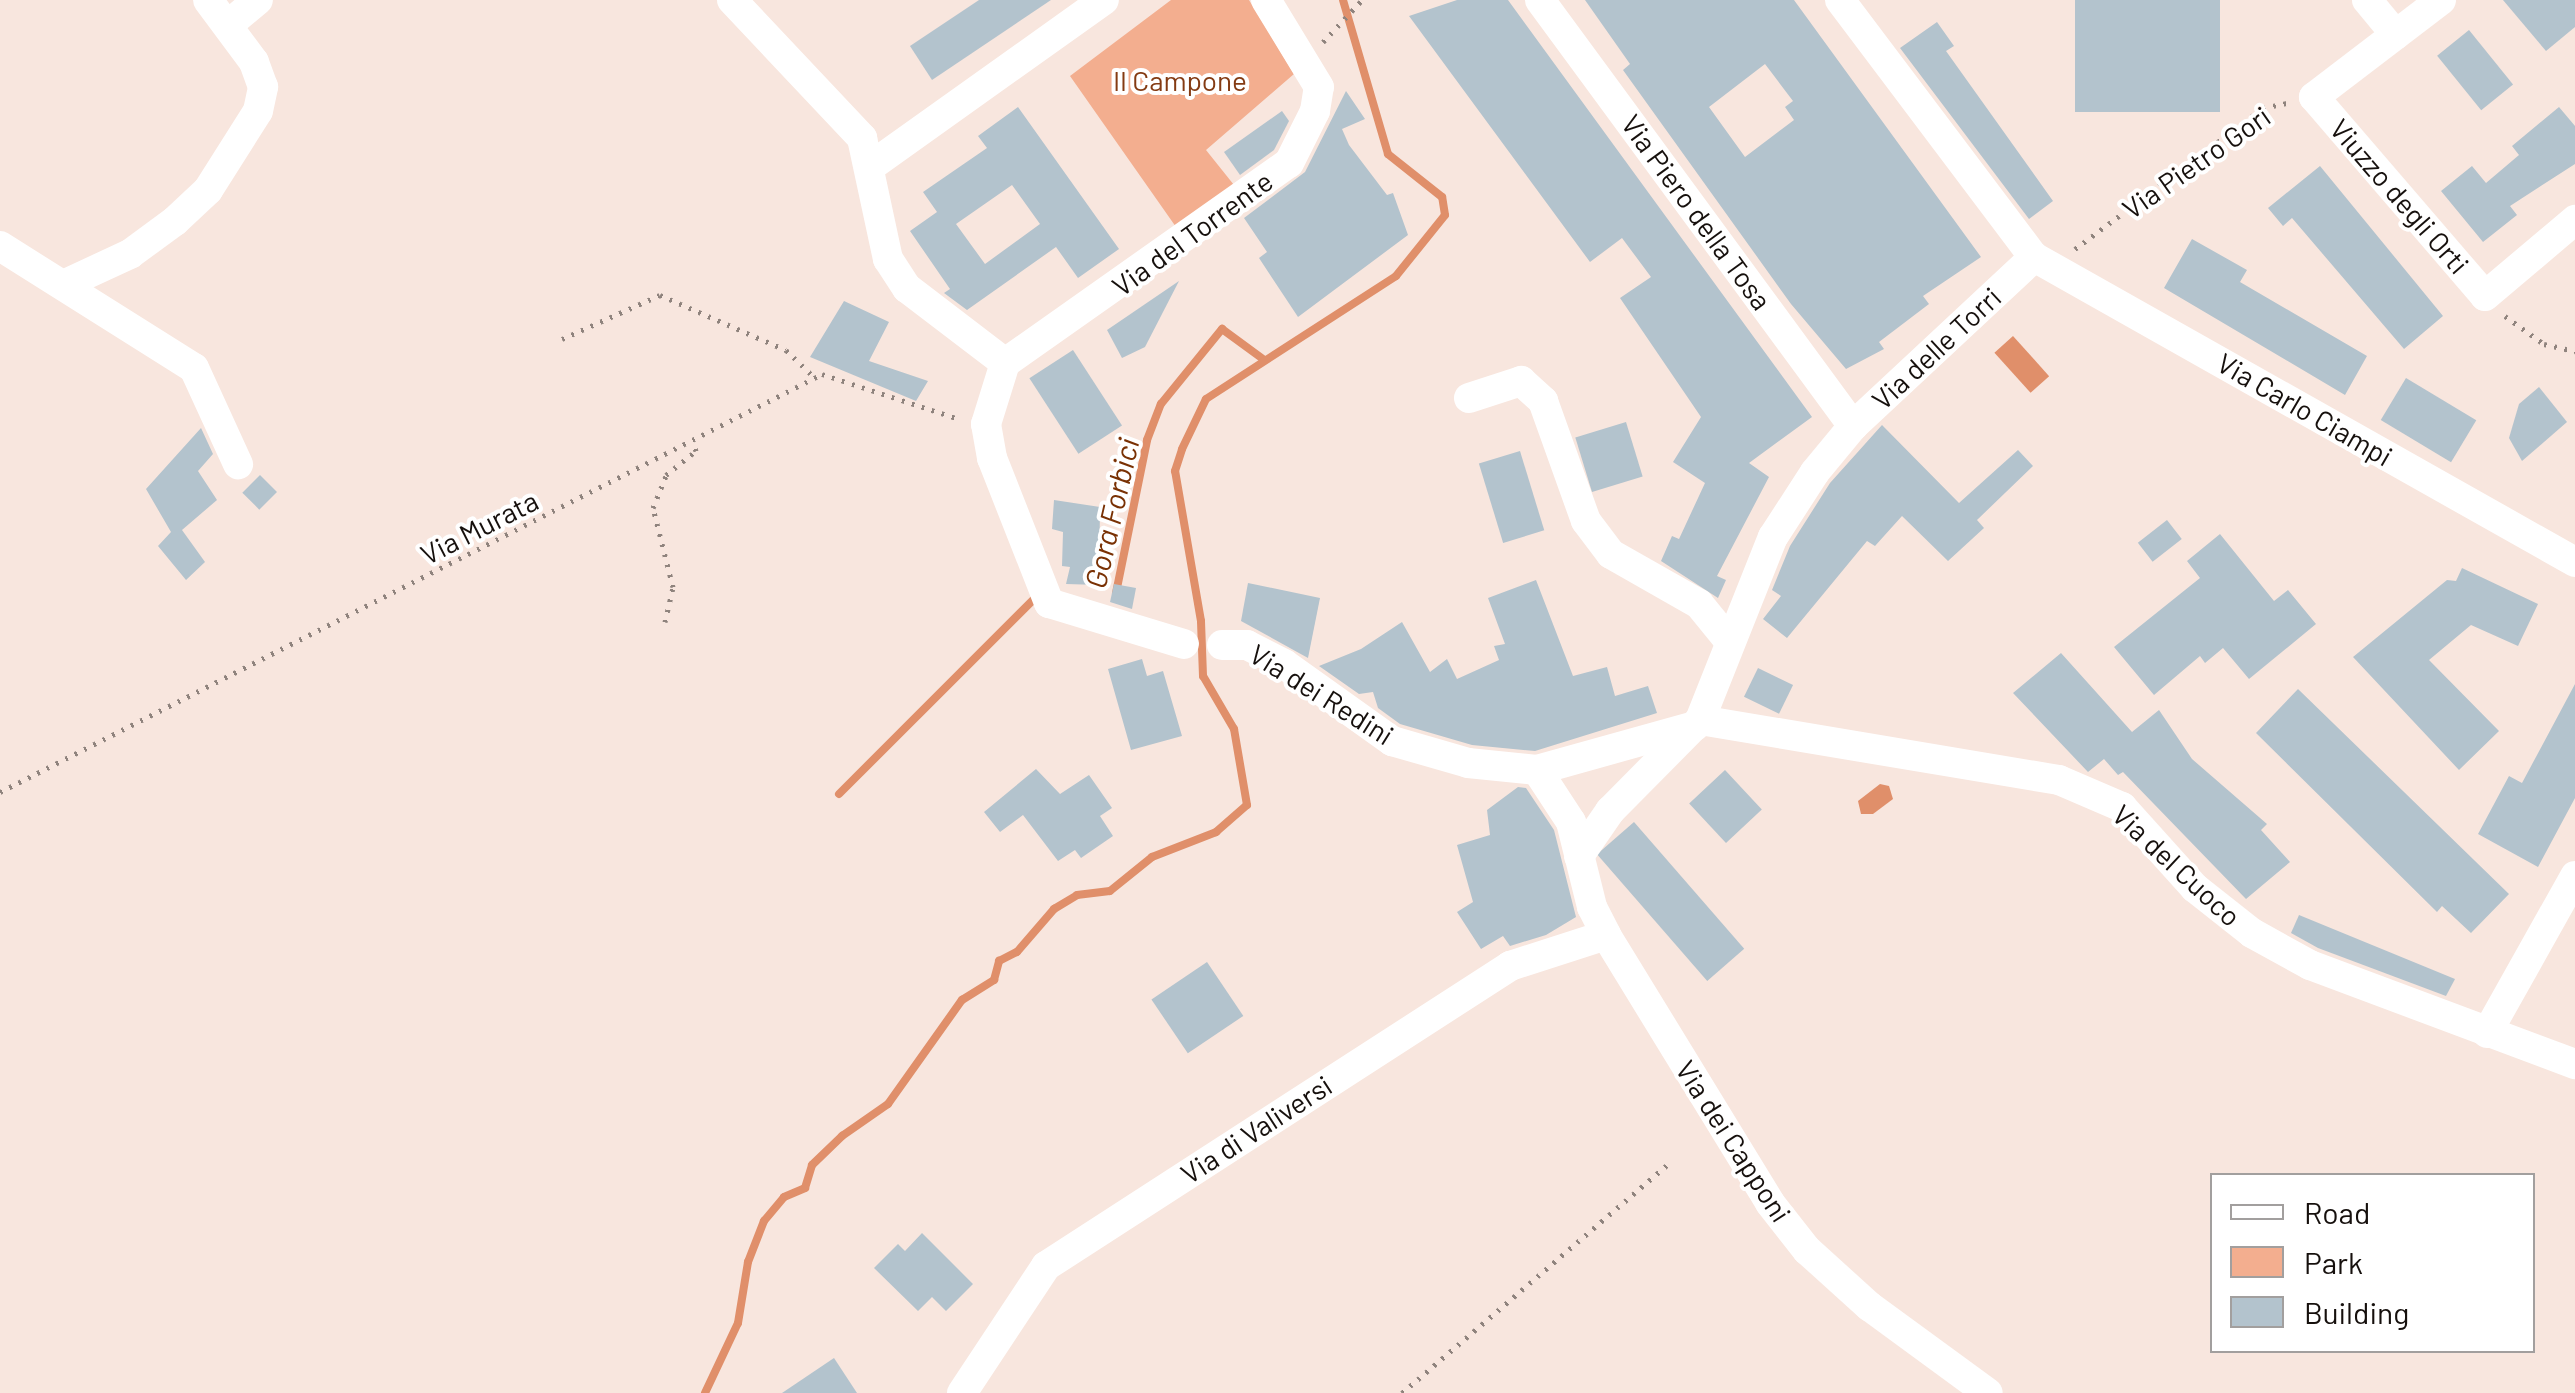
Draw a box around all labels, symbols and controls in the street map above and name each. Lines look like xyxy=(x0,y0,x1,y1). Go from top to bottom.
park label: Il Campone xyxy=(1113,63,1247,97)
street label: Via Pietro Gori xyxy=(2116,99,2276,225)
street label: Via Piero della Tosa xyxy=(1615,108,1779,316)
street label: Viuzzo degli Orti xyxy=(2324,112,2476,280)
street label: Via del Torrente xyxy=(1105,164,1279,302)
street label: Via delle Torri xyxy=(1865,280,2007,416)
street label: Via Carlo Ciampi xyxy=(2212,345,2398,473)
water label: Gora Forbici xyxy=(1076,434,1146,592)
street label: Via Murata xyxy=(415,483,543,571)
street label: Via dei Redini xyxy=(1244,637,1400,751)
street label: Via del Cuoco xyxy=(2106,797,2248,933)
street label: Via dei Capponi xyxy=(1669,1054,1799,1228)
street label: Via di Valiversi xyxy=(1174,1068,1338,1190)
legend xyxy=(2210,1173,2535,1353)
text: Road xyxy=(2304,1194,2370,1230)
text: Park xyxy=(2304,1244,2363,1280)
text: Building xyxy=(2304,1294,2409,1330)

